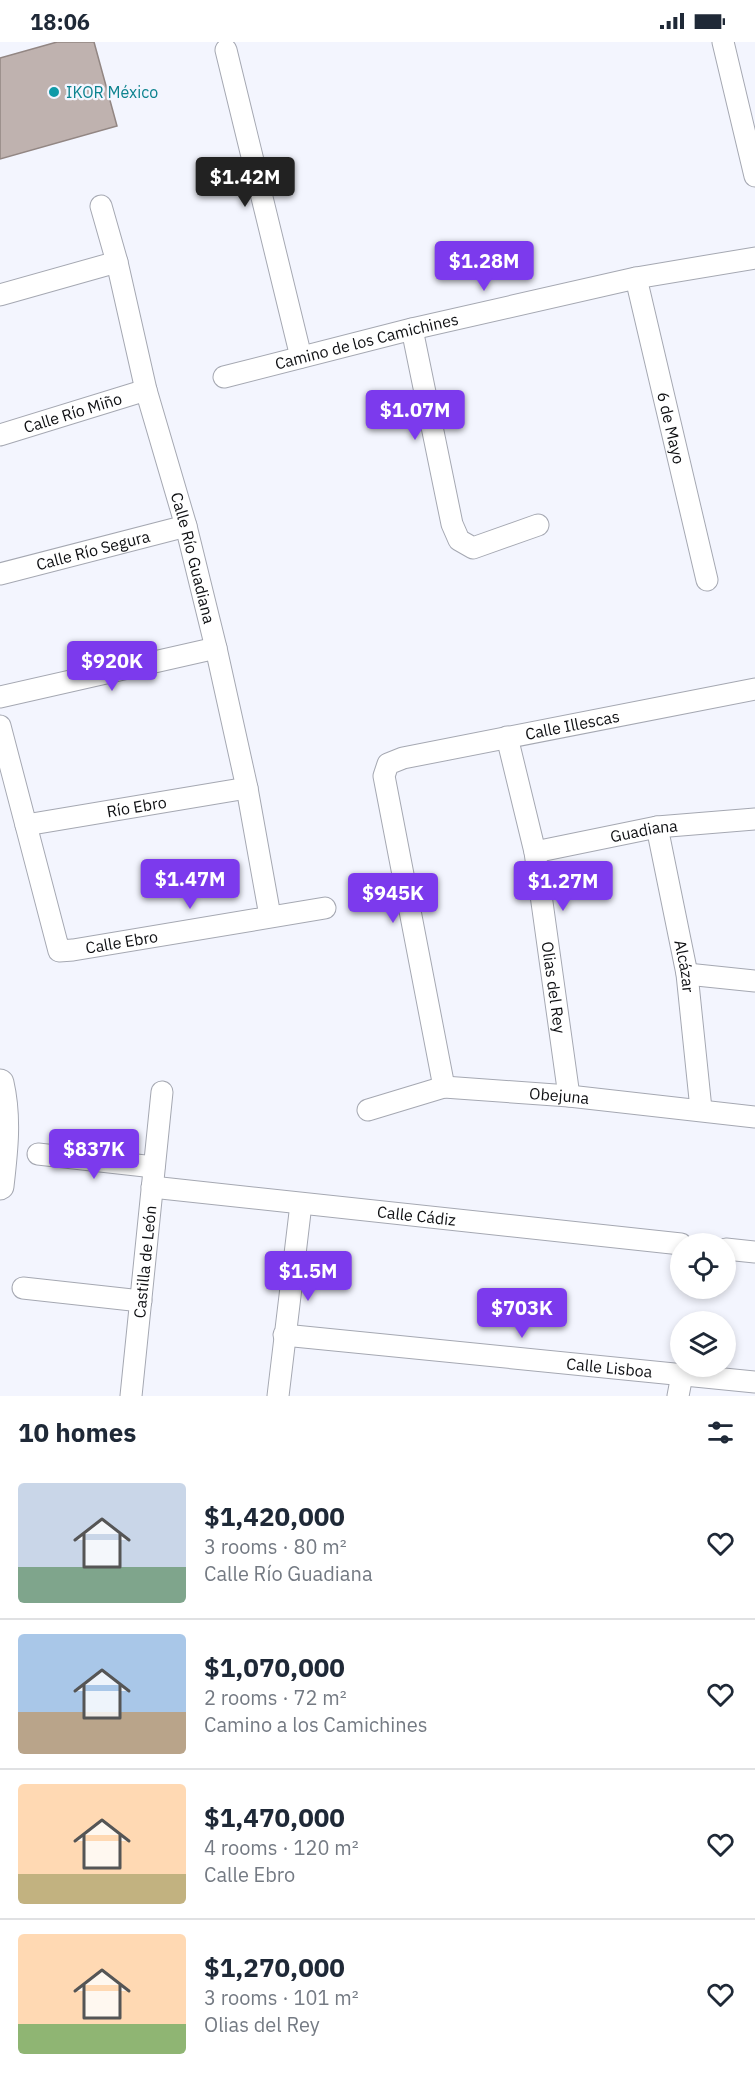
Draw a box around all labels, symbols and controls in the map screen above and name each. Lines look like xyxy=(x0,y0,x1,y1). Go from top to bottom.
text: 18:06 xyxy=(30,7,90,36)
place label: IKOR México xyxy=(66,82,158,102)
marker: IKOR México xyxy=(47,85,61,99)
pin: $1.42M xyxy=(196,157,294,208)
text: $1.42M xyxy=(210,163,280,190)
pin: $1.28M xyxy=(435,241,533,292)
text: $1.28M xyxy=(449,247,519,274)
street label: Camino de los Camichines xyxy=(273,309,460,374)
street label: Calle Río Miño xyxy=(21,388,124,437)
pin: $1.07M xyxy=(366,390,464,441)
street label: 6 de Mayo xyxy=(653,390,689,466)
text: $1.07M xyxy=(380,396,450,423)
street label: Calle Río Guadiana xyxy=(167,490,220,626)
street label: Calle Río Segura xyxy=(34,526,152,574)
pin: $920K xyxy=(70,641,154,692)
text: $920K xyxy=(81,647,143,674)
street label: Calle Illescas xyxy=(523,706,621,744)
street label: Río Ebro xyxy=(105,792,168,821)
street label: Guadiana xyxy=(608,815,679,846)
pin: $1.47M xyxy=(141,859,239,910)
pin: $1.27M xyxy=(514,861,612,912)
text: $1.47M xyxy=(155,865,225,892)
text: $1.27M xyxy=(528,867,598,894)
pin: $945K xyxy=(351,873,435,924)
text: $945K xyxy=(362,879,424,906)
street label: Calle Ebro xyxy=(84,926,159,958)
street label: Alcázar xyxy=(670,938,699,994)
street label: Olias del Rey xyxy=(538,940,570,1035)
street label: Obejuna xyxy=(529,1083,591,1108)
pin: $837K xyxy=(52,1129,136,1180)
text: $837K xyxy=(63,1135,125,1162)
street label: Calle Cádiz xyxy=(376,1201,457,1230)
street label: Castilla de León xyxy=(129,1204,160,1319)
map controls xyxy=(670,1233,736,1377)
button: locate xyxy=(670,1233,736,1299)
pin: $1.5M xyxy=(266,1251,350,1302)
text: $1.5M xyxy=(279,1257,337,1284)
pin: $703K xyxy=(480,1288,564,1339)
text: $703K xyxy=(491,1294,553,1321)
button: layers xyxy=(670,1311,736,1377)
street label: Calle Lisboa xyxy=(565,1353,654,1382)
text: 10 homes xyxy=(18,1415,136,1449)
icon: filters xyxy=(704,1416,737,1449)
text: $1,420,000 xyxy=(204,1499,345,1533)
icon: home xyxy=(66,1507,138,1579)
icon: heart xyxy=(704,1527,737,1560)
text: 3 rooms · 80 m² xyxy=(204,1533,347,1560)
text: Calle Río Guadiana xyxy=(204,1560,373,1587)
text: $1,070,000 xyxy=(204,1650,345,1684)
icon: home xyxy=(66,1658,138,1730)
icon: heart xyxy=(704,1678,737,1711)
text: 2 rooms · 72 m² xyxy=(204,1684,347,1711)
text: Camino a los Camichines xyxy=(204,1711,427,1738)
text: $1,470,000 xyxy=(204,1800,345,1834)
icon: home xyxy=(66,1808,138,1880)
icon: heart xyxy=(704,1828,737,1861)
text: 4 rooms · 120 m² xyxy=(204,1834,359,1861)
text: Calle Ebro xyxy=(204,1861,295,1888)
text: $1,270,000 xyxy=(204,1950,345,1984)
icon: home xyxy=(66,1958,138,2030)
icon: heart xyxy=(704,1978,737,2011)
text: 3 rooms · 101 m² xyxy=(204,1984,359,2011)
text: Olias del Rey xyxy=(204,2011,320,2038)

